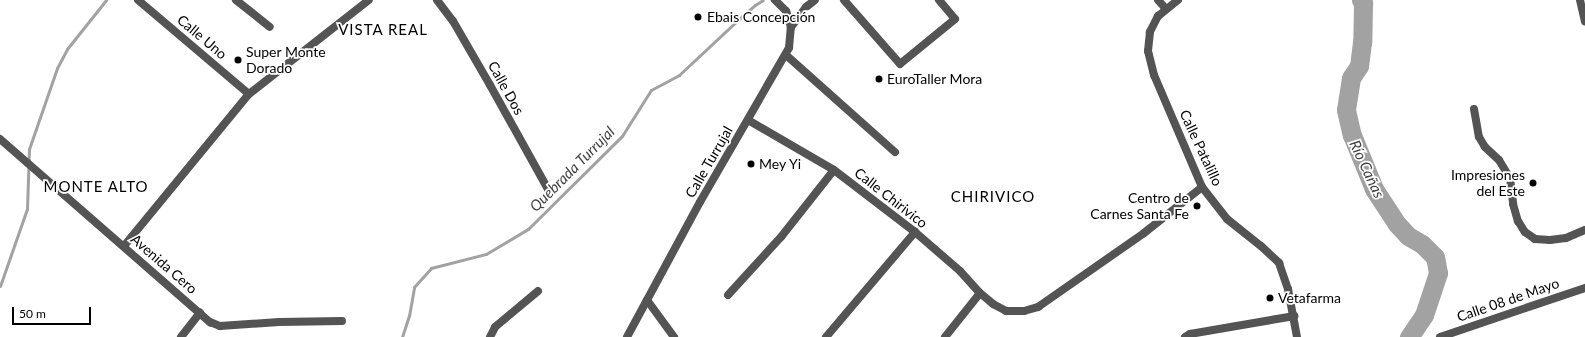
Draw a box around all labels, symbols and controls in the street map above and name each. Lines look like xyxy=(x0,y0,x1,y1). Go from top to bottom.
place label: Ebais Concepción xyxy=(707,9,815,25)
street label: Calle Uno xyxy=(174,11,230,63)
marker: Ebais Concepción xyxy=(692,11,704,23)
district label: VISTA REAL xyxy=(338,21,428,39)
place label: Super Monte Dorado xyxy=(246,44,326,76)
marker: Super Monte Dorado xyxy=(233,55,243,65)
street label: Calle Dos xyxy=(484,58,528,118)
place label: EuroTaller Mora xyxy=(887,71,983,87)
marker: EuroTaller Mora xyxy=(874,74,884,84)
street label: Calle Patalillo xyxy=(1176,107,1226,189)
water label: Quebrada Turrujal xyxy=(526,123,618,215)
street label: Calle Turrujal xyxy=(682,123,736,201)
water label: Río Cañas xyxy=(1346,137,1388,201)
place label: Mey Yi xyxy=(759,156,802,172)
marker: Mey Yi xyxy=(746,159,756,169)
street label: Calle Chirivico xyxy=(851,164,931,232)
place label: Impresiones del Este xyxy=(1451,167,1525,200)
district label: MONTE ALTO xyxy=(43,178,149,196)
marker: Impresiones del Este xyxy=(1528,178,1538,188)
district label: CHIRIVICO xyxy=(951,188,1035,206)
place label: Centro de Carnes Santa Fe xyxy=(1090,190,1189,222)
marker: Centro de Carnes Santa Fe xyxy=(1192,201,1202,211)
street label: Avenida Cero xyxy=(127,231,201,297)
street label: Calle 08 de Mayo xyxy=(1455,275,1561,325)
place label: Vetafarma xyxy=(1278,290,1341,306)
marker: Vetafarma xyxy=(1265,293,1275,303)
scale bar xyxy=(14,299,93,325)
text: 50 m xyxy=(19,306,46,321)

